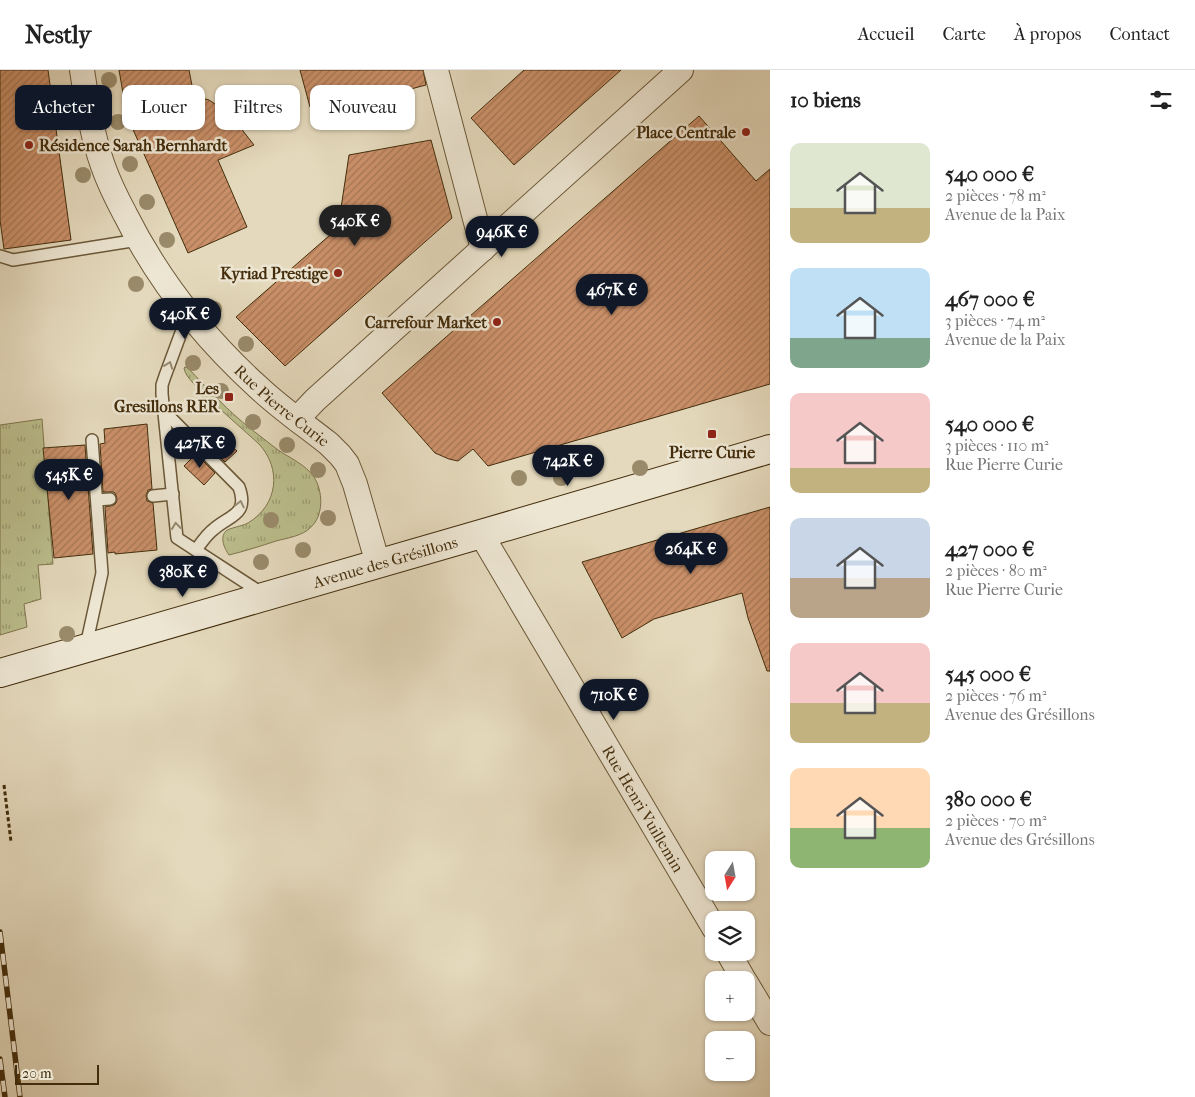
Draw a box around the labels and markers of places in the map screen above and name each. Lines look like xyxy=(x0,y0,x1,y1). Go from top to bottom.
place label: Place Centrale xyxy=(636,123,736,142)
marker: Place Centrale xyxy=(740,126,752,138)
place label: Résidence Sarah Bernhardt xyxy=(39,136,227,155)
marker: Résidence Sarah Bernhardt xyxy=(23,139,35,151)
pin: 540K € xyxy=(314,204,396,247)
pin: 946K € xyxy=(461,216,543,258)
place label: Kyriad Prestige xyxy=(220,264,328,284)
marker: Kyriad Prestige xyxy=(332,267,344,279)
pin: 467K € xyxy=(571,274,653,316)
pin: 540K € xyxy=(144,298,226,340)
place label: Carrefour Market xyxy=(365,313,487,332)
marker: Carrefour Market xyxy=(491,316,503,328)
place label: Les Gresillons RER xyxy=(114,379,220,416)
marker: Les Gresillons RER xyxy=(223,391,235,403)
pin: 427K € xyxy=(159,426,241,469)
marker: Pierre Curie xyxy=(706,428,718,440)
place label: Pierre Curie xyxy=(669,443,755,462)
pin: 742K € xyxy=(527,444,609,487)
pin: 545K € xyxy=(28,458,110,501)
pin: 264K € xyxy=(650,532,732,575)
pin: 380K € xyxy=(142,556,224,598)
pin: 710K € xyxy=(573,678,655,721)

